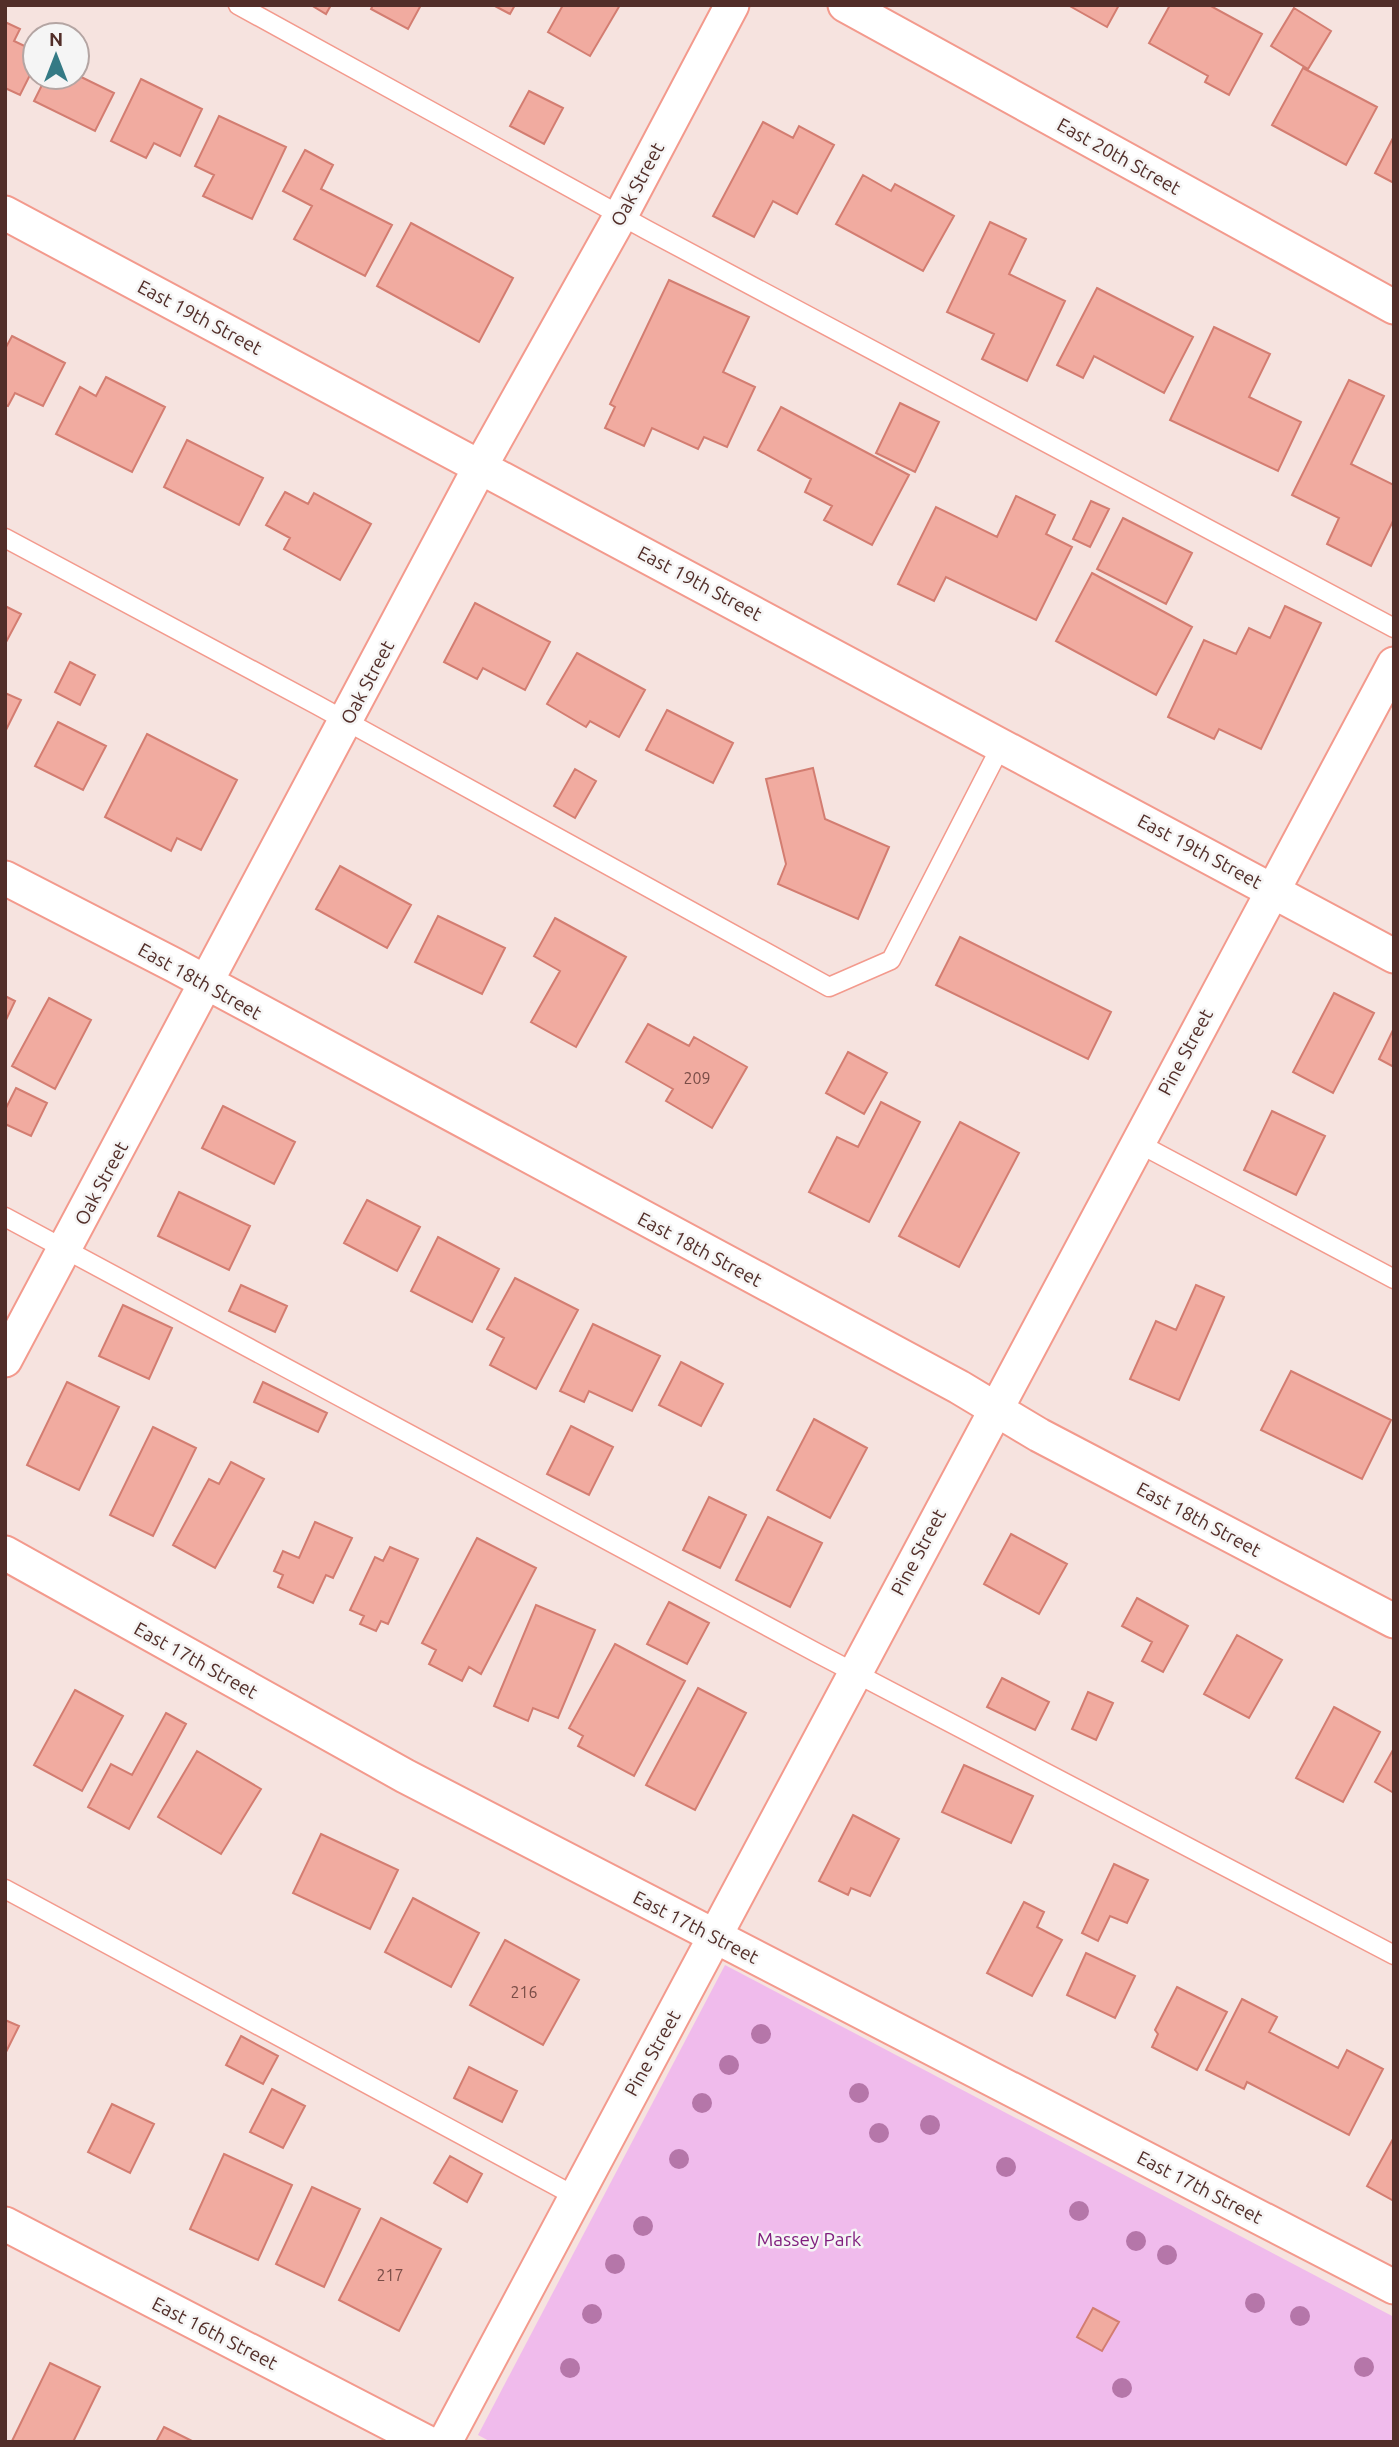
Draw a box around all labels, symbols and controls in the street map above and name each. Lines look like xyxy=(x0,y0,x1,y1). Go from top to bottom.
north arrow xyxy=(21,21,91,91)
text: N xyxy=(49,28,63,50)
street label: East 20th Street xyxy=(1053,113,1185,199)
street label: Oak Street xyxy=(606,138,668,230)
street label: East 19th Street xyxy=(134,275,266,359)
street label: East 19th Street xyxy=(634,541,766,625)
street label: Oak Street xyxy=(336,636,398,728)
street label: East 19th Street xyxy=(1134,809,1266,893)
street label: East 18th Street xyxy=(134,938,266,1024)
street label: Pine Street xyxy=(1153,1005,1217,1099)
house number: 209 xyxy=(683,1069,711,1087)
street label: Oak Street xyxy=(70,1137,132,1229)
street label: East 18th Street xyxy=(634,1207,766,1291)
street label: East 18th Street xyxy=(1133,1477,1265,1561)
street label: Pine Street xyxy=(886,1505,950,1599)
street label: East 17th Street xyxy=(130,1617,262,1703)
street label: East 17th Street xyxy=(630,1886,763,1968)
house number: 216 xyxy=(510,1983,538,2001)
street label: Pine Street xyxy=(619,2006,685,2100)
street label: East 17th Street xyxy=(1134,2146,1267,2228)
park label: Massey Park xyxy=(757,2228,862,2250)
house number: 217 xyxy=(376,2266,404,2284)
street label: East 16th Street xyxy=(149,2292,282,2374)

